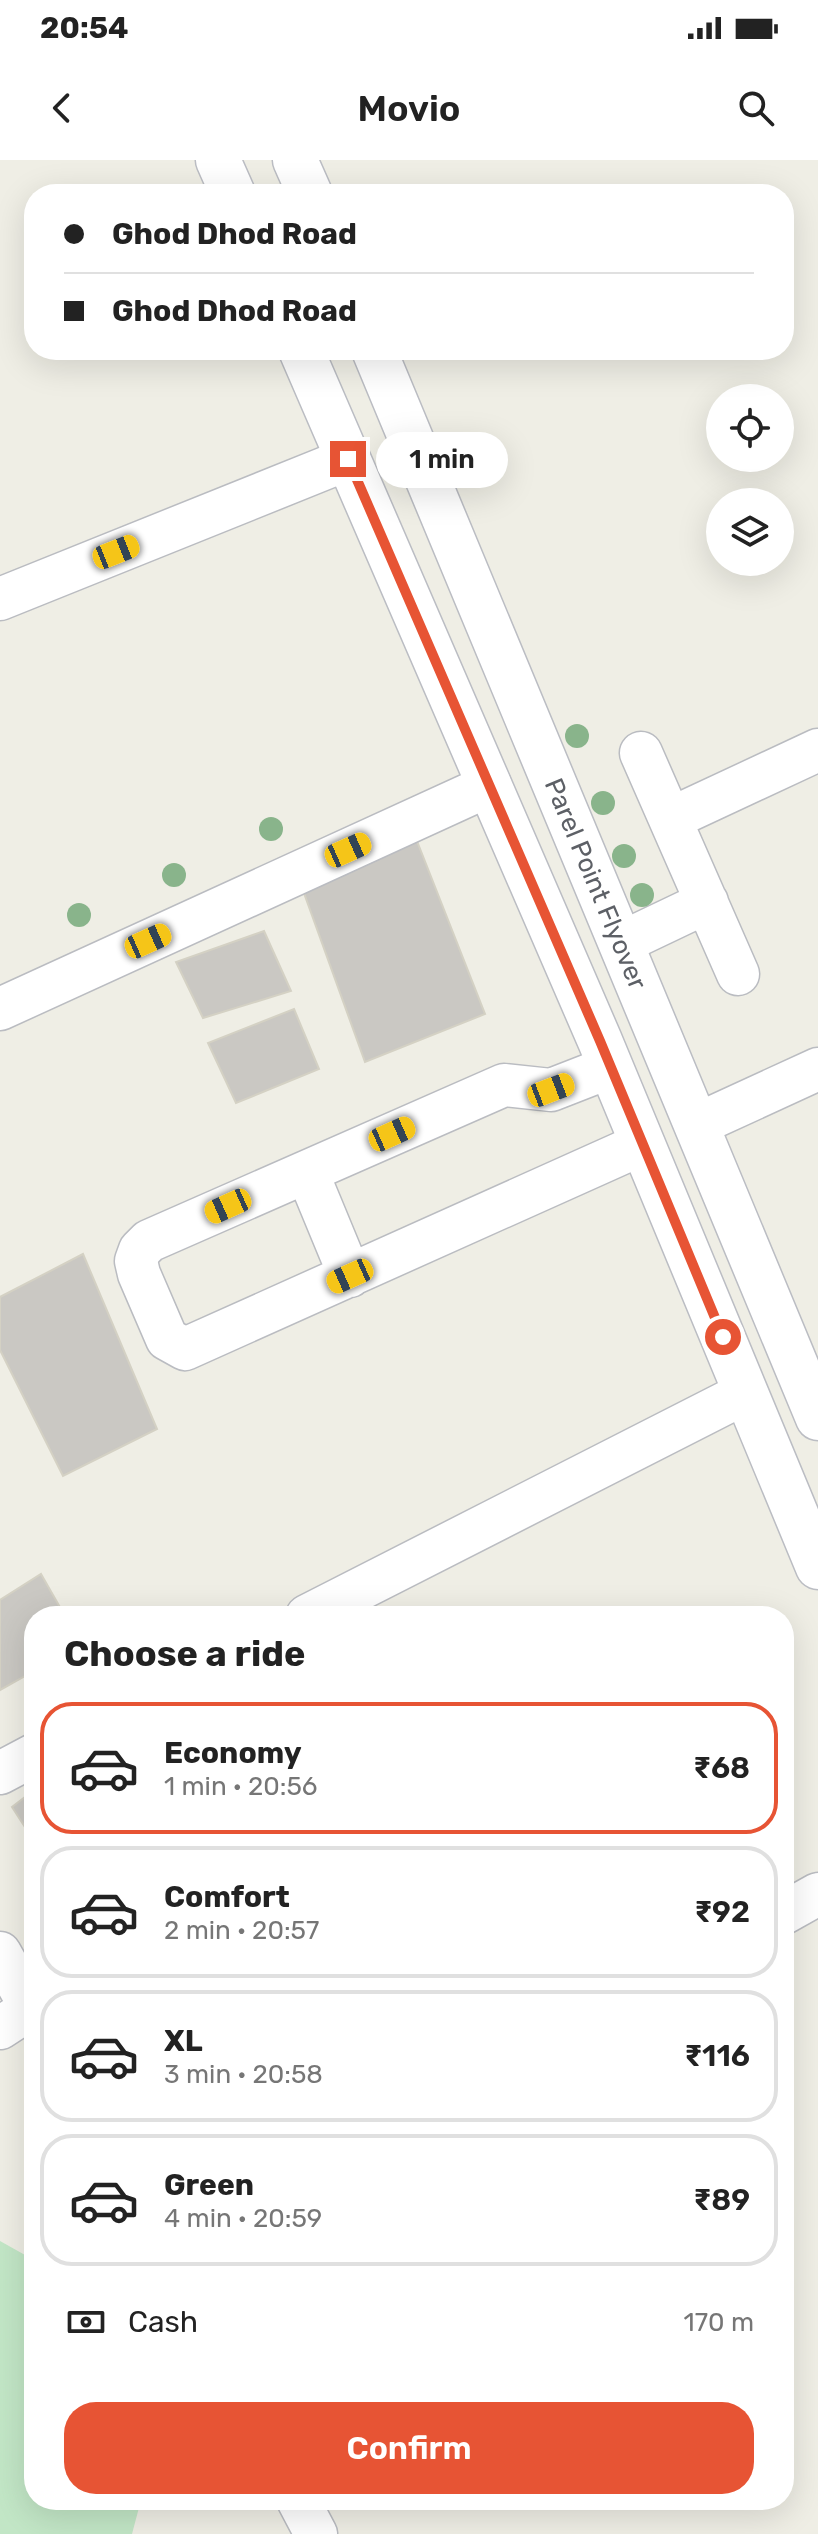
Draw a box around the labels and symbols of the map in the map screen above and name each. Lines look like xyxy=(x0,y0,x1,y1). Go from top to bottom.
callout: 1 min xyxy=(376,431,508,487)
route end xyxy=(330,441,366,477)
car xyxy=(89,532,143,572)
street label: Parel Point Flyover xyxy=(538,774,654,994)
car xyxy=(321,829,375,871)
car xyxy=(121,920,175,962)
car xyxy=(524,1070,578,1110)
car xyxy=(365,1113,419,1155)
car xyxy=(201,1185,255,1227)
car xyxy=(323,1255,377,1297)
route start xyxy=(705,1319,741,1355)

